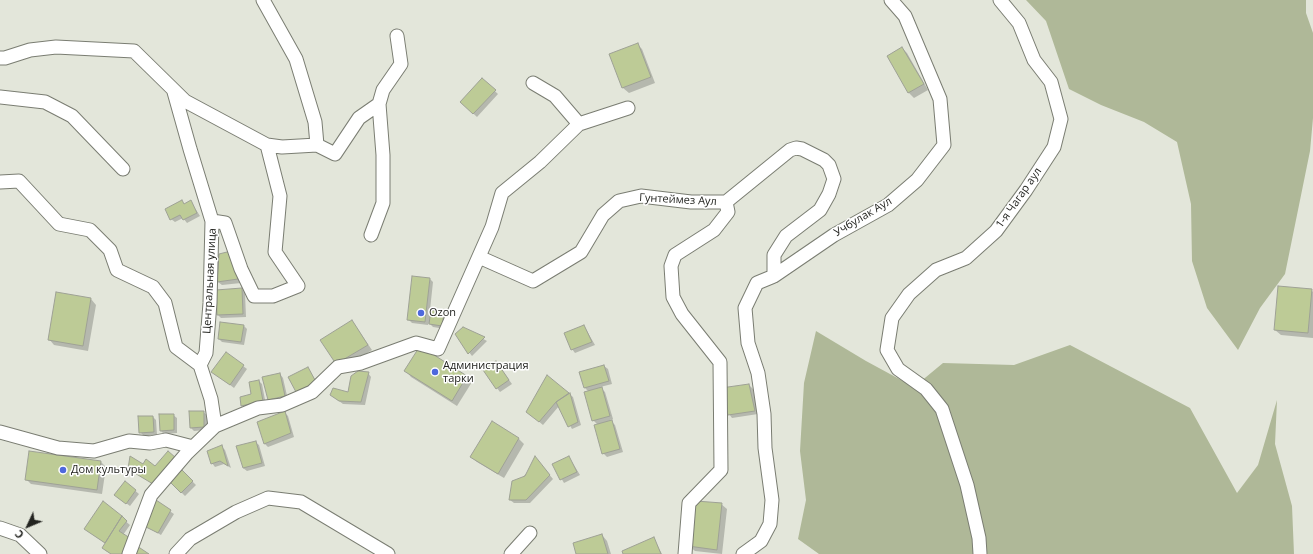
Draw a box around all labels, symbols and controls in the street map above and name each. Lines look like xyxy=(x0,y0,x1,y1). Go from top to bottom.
street label: 1-я Чагар аул xyxy=(993,165,1045,231)
street label: Гунтеймез Аул xyxy=(639,191,717,209)
street label: Учбулак Аул xyxy=(832,195,894,239)
street label: Центральная улица xyxy=(201,228,219,334)
place label: Ozon xyxy=(429,306,456,320)
marker: Ozon xyxy=(416,308,426,318)
place label: Администрация тарки xyxy=(443,359,529,385)
marker: Администрация тарки xyxy=(430,367,440,377)
place label: Дом культуры xyxy=(71,463,146,477)
marker: Дом культуры xyxy=(58,465,68,475)
north arrow xyxy=(8,506,48,546)
text: С xyxy=(11,527,27,542)

